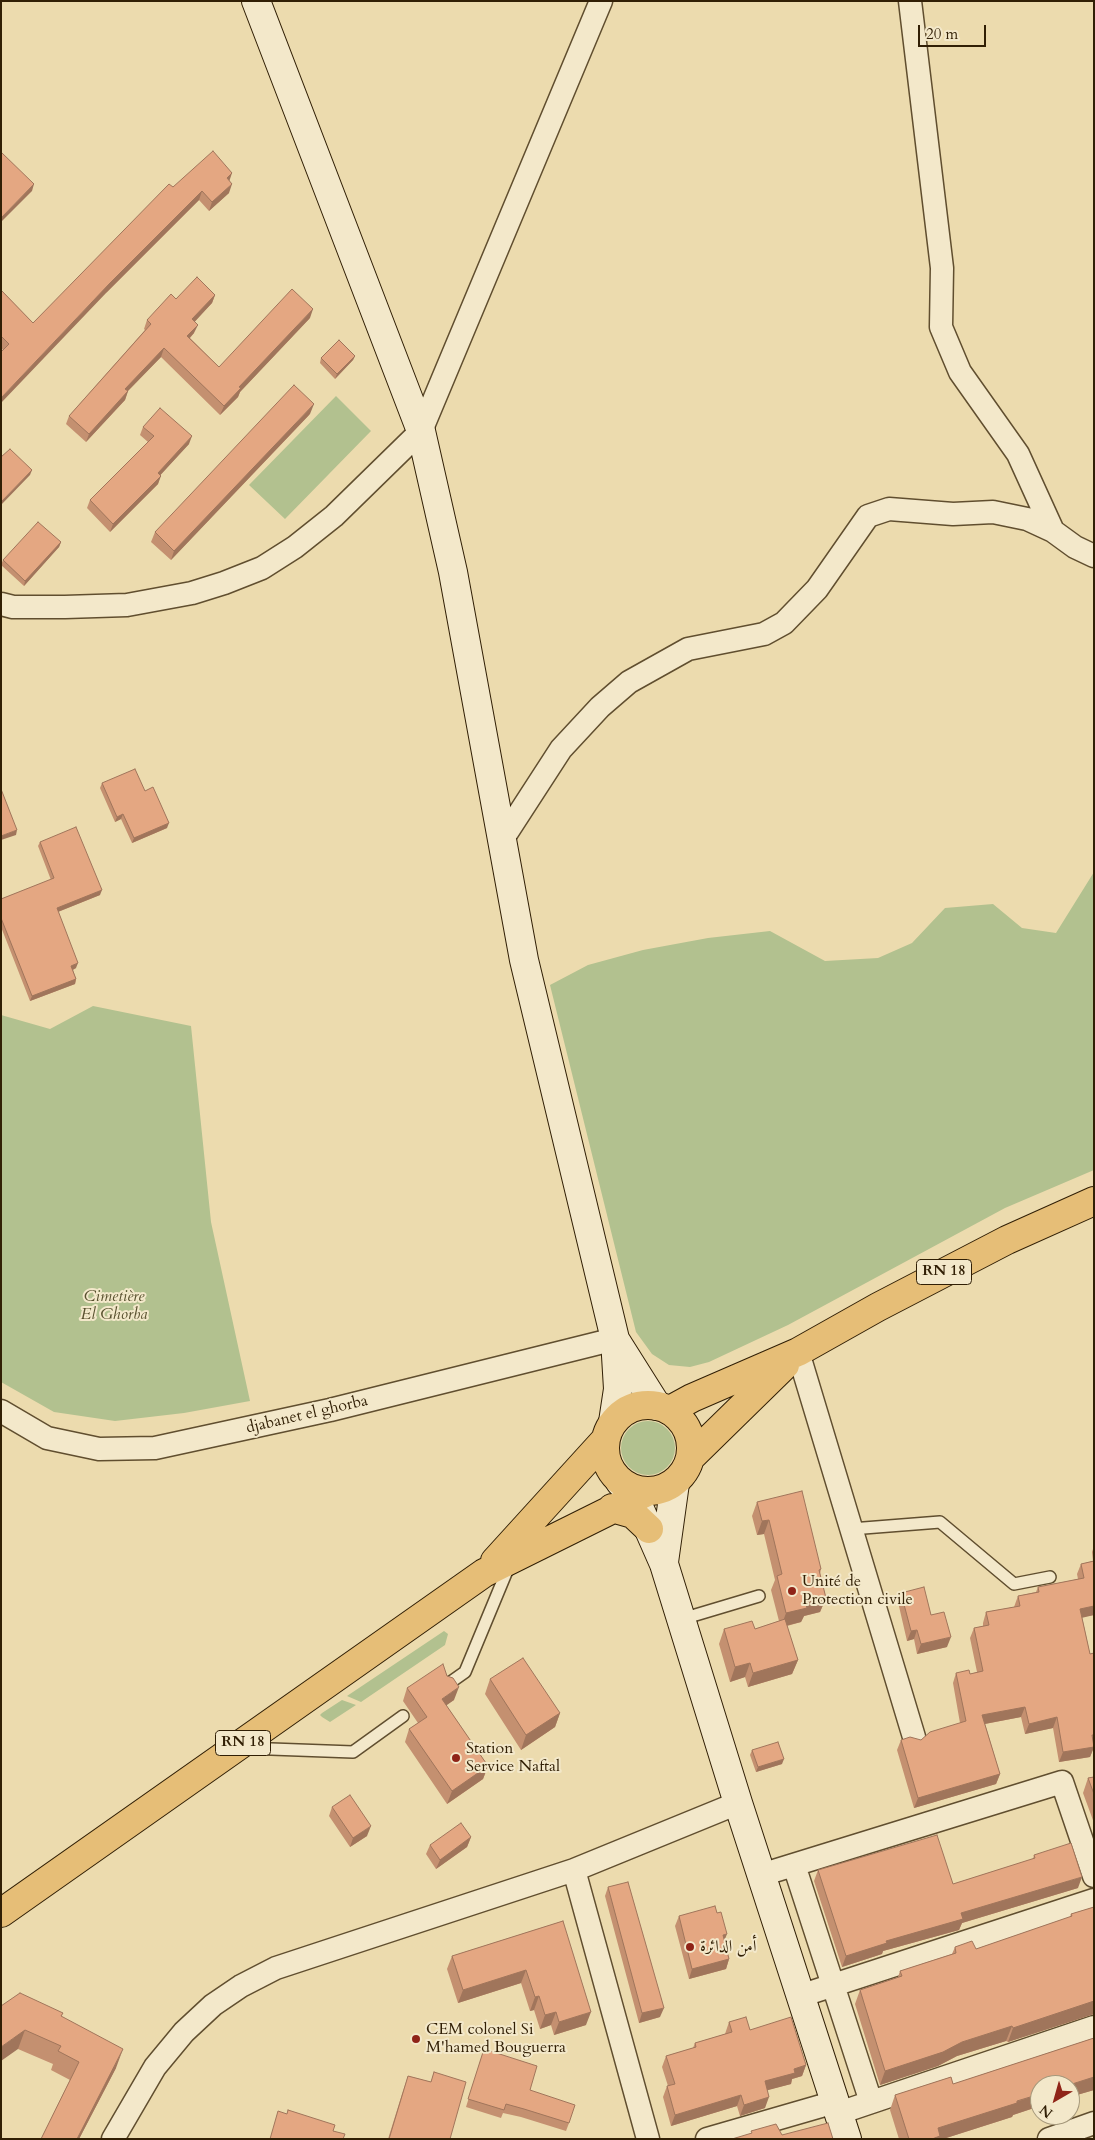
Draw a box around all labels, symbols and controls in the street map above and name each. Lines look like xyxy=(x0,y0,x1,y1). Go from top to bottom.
scale bar xyxy=(920,15,988,47)
text: 20 m xyxy=(926,24,958,44)
road number: RN 18 xyxy=(916,1260,972,1284)
park label: Cimetière El Ghorba xyxy=(81,1287,147,1325)
street label: djabanet el ghorba xyxy=(244,1392,370,1438)
place label: Unité de Protection civile xyxy=(802,1572,913,1610)
marker: Unité de Protection civile xyxy=(786,1585,798,1597)
road number: RN 18 xyxy=(216,1730,270,1756)
place label: Station Service Naftal xyxy=(466,1739,560,1777)
marker: Station Service Naftal xyxy=(450,1752,462,1764)
place label: أمن الدائرة xyxy=(700,1937,756,1957)
marker: أمن الدائرة xyxy=(684,1941,696,1953)
place label: CEM colonel Si M'hamed Bouguerra xyxy=(426,2020,566,2058)
marker: CEM colonel Si M'hamed Bouguerra xyxy=(410,2033,422,2045)
north arrow xyxy=(1030,2075,1080,2125)
text: N xyxy=(1035,2100,1057,2123)

